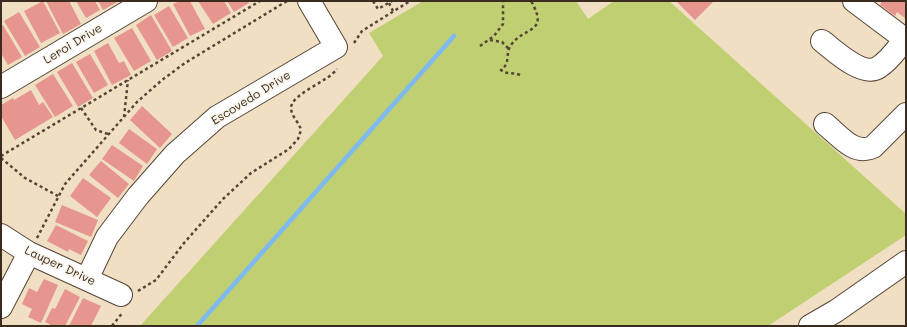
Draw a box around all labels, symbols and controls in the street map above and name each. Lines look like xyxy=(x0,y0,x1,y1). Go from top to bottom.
street label: Leroi Drive xyxy=(41,21,105,67)
street label: Escovedo Drive xyxy=(209,68,293,128)
street label: Lauper Drive xyxy=(22,243,98,289)

